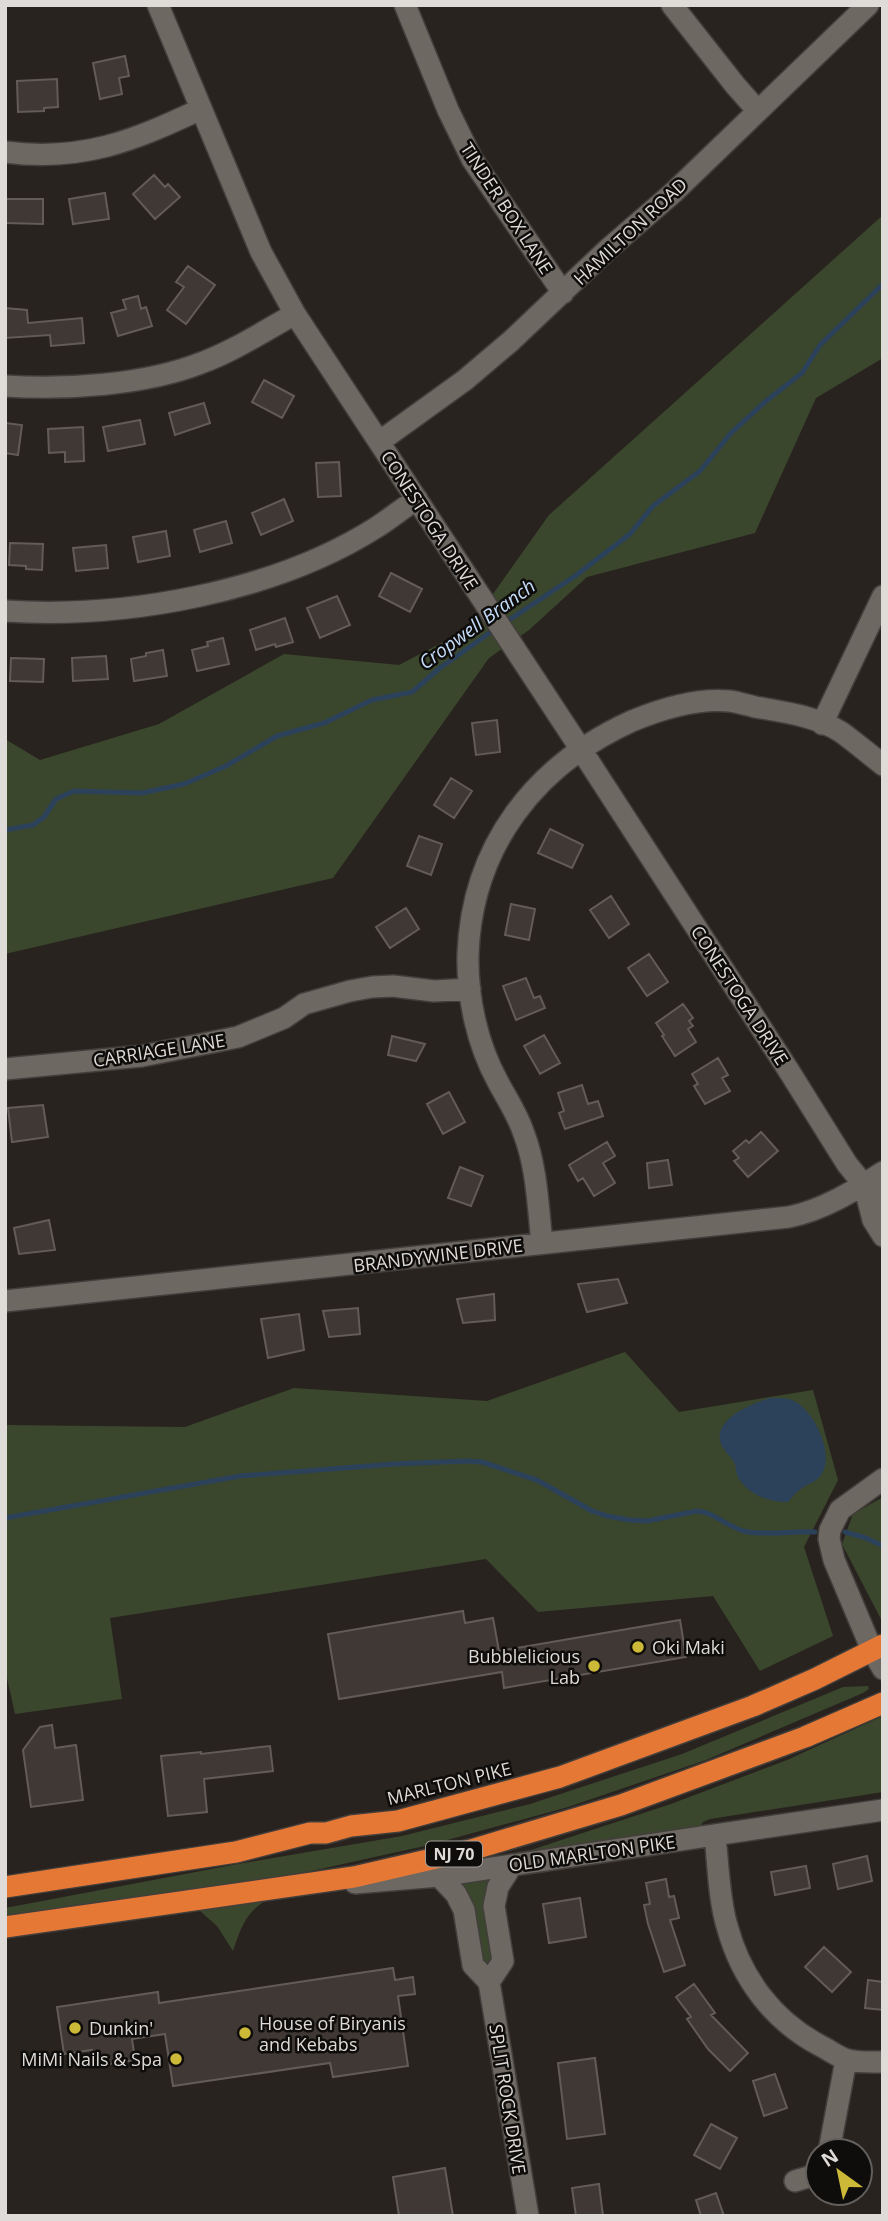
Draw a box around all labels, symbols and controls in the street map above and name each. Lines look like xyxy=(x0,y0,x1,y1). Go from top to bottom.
street label: TINDER BOX LANE xyxy=(455,138,559,278)
street label: HAMILTON ROAD xyxy=(568,172,692,290)
street label: CONESTOGA DRIVE xyxy=(376,446,484,594)
water label: Cropwell Branch xyxy=(413,573,541,675)
street label: CONESTOGA DRIVE xyxy=(686,921,794,1069)
street label: CARRIAGE LANE xyxy=(91,1028,227,1072)
street label: BRANDYWINE DRIVE xyxy=(352,1233,524,1277)
place label: Oki Maki xyxy=(652,1635,725,1659)
marker: Oki Maki xyxy=(630,1639,646,1655)
place label: Bubblelicious Lab xyxy=(468,1644,580,1689)
marker: Bubblelicious Lab xyxy=(586,1658,602,1674)
street label: MARLTON PIKE xyxy=(384,1756,514,1810)
street label: OLD MARLTON PIKE xyxy=(507,1829,677,1877)
road number: NJ 70 xyxy=(426,1842,482,1866)
place label: House of Biryanis and Kebabs xyxy=(259,2011,406,2056)
place label: Dunkin' xyxy=(89,2016,153,2040)
marker: Dunkin' xyxy=(67,2020,83,2036)
street label: SPLIT ROCK DRIVE xyxy=(484,2022,532,2176)
marker: House of Biryanis and Kebabs xyxy=(237,2025,253,2041)
place label: MiMi Nails & Spa xyxy=(21,2047,162,2071)
marker: MiMi Nails & Spa xyxy=(168,2051,184,2067)
north arrow xyxy=(804,2137,874,2207)
text: N xyxy=(816,2143,843,2173)

